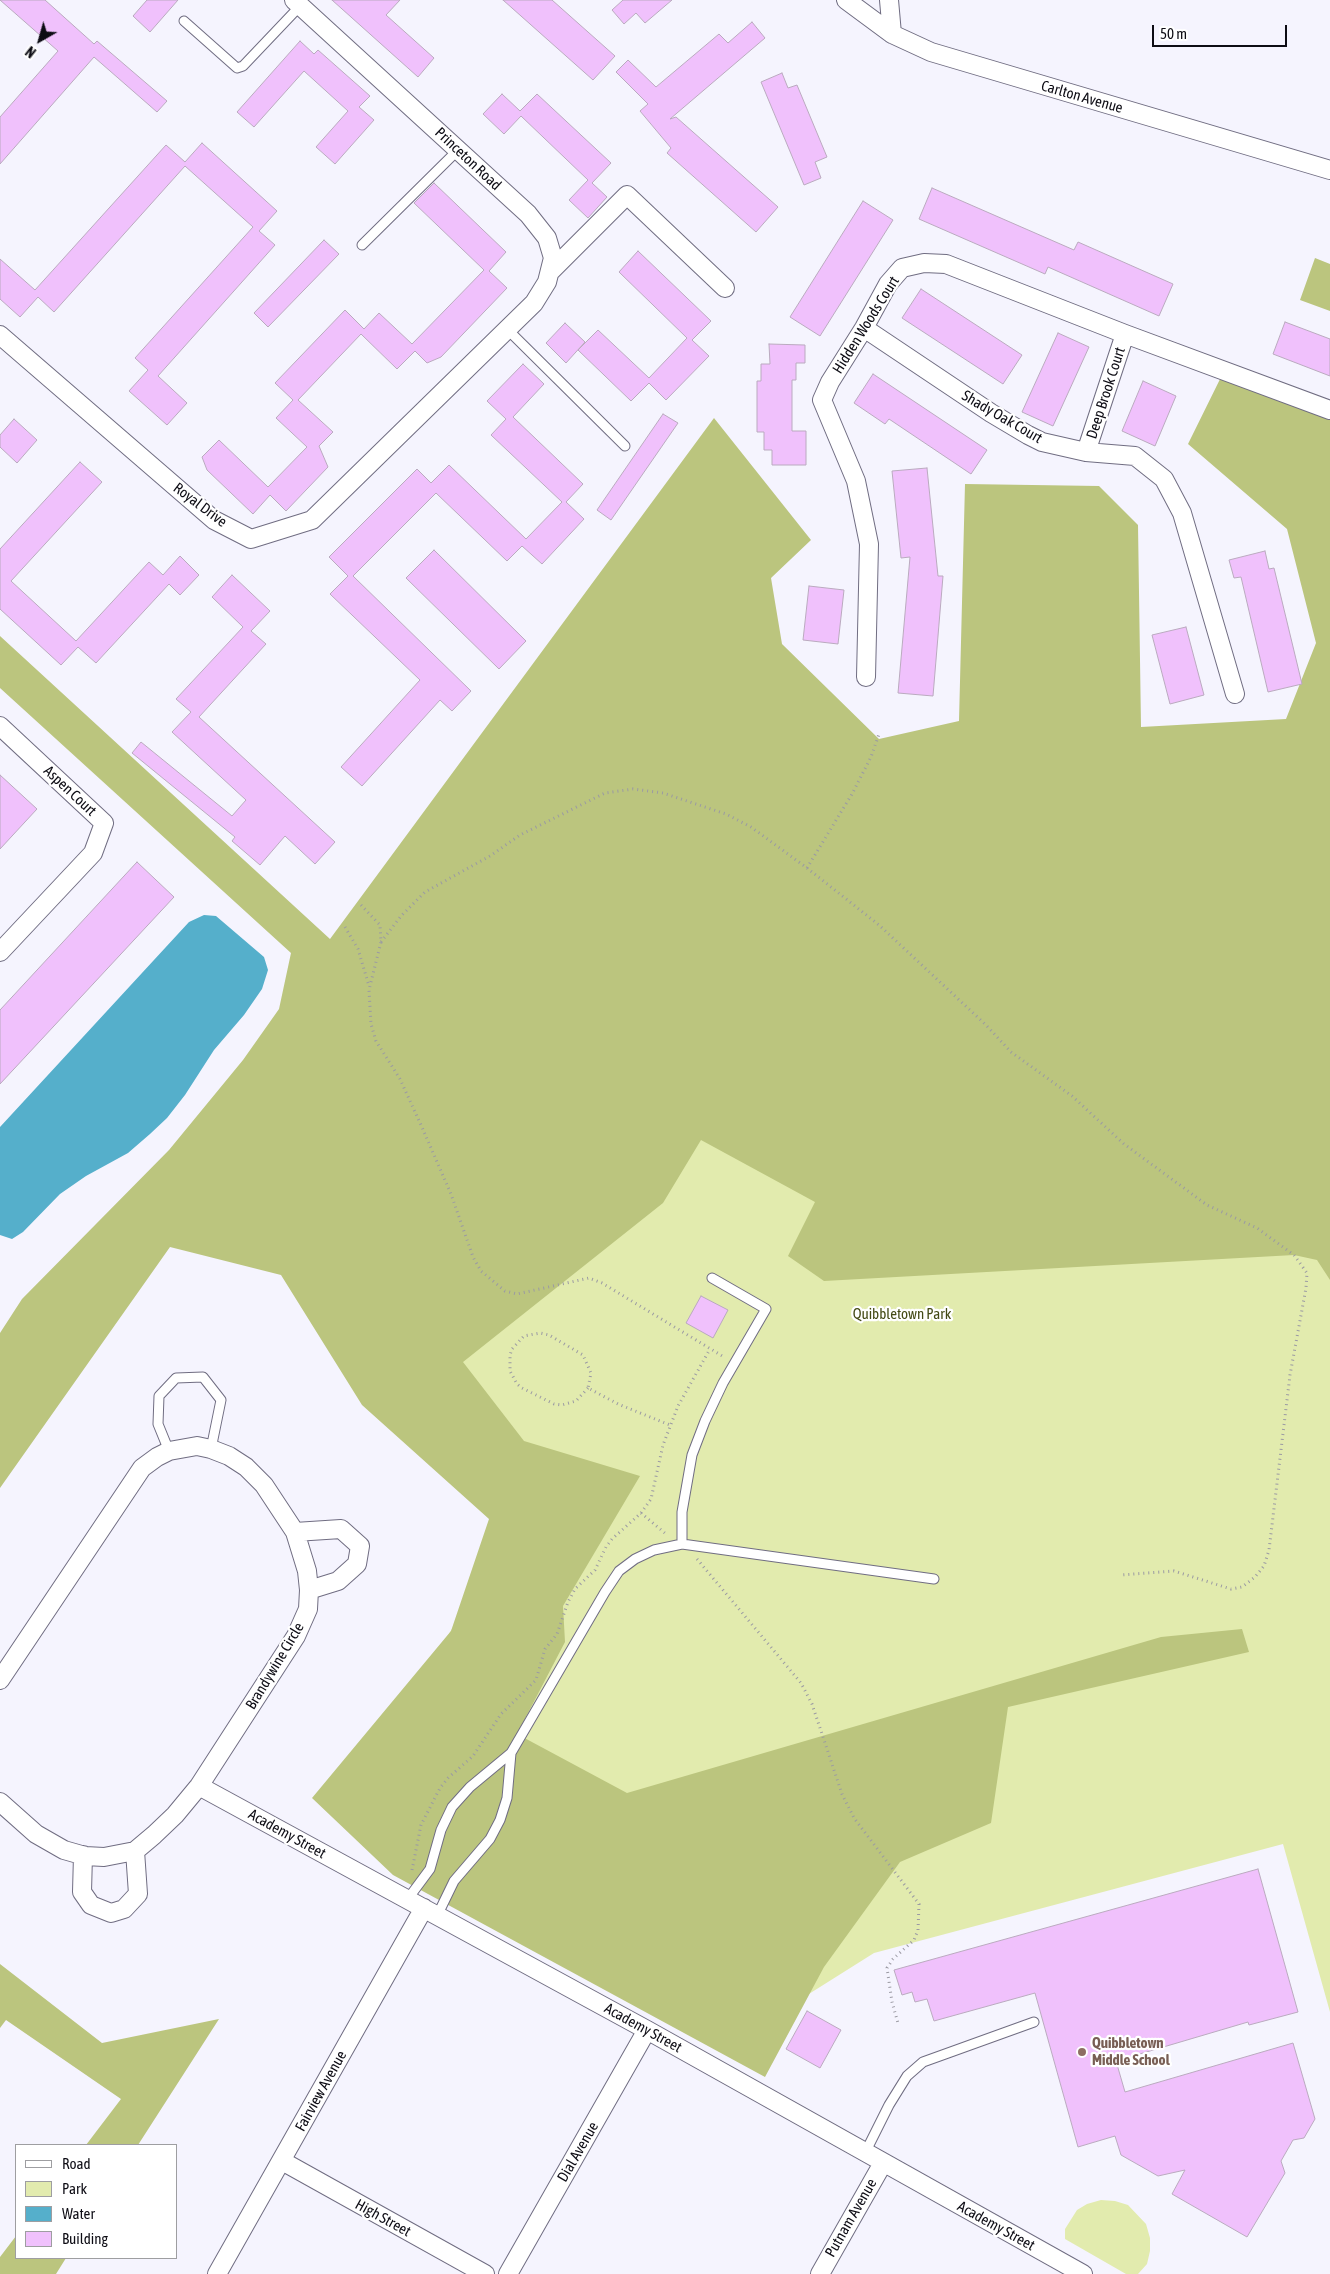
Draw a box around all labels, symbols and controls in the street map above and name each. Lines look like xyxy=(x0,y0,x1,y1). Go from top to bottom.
north arrow xyxy=(15,15,65,65)
scale bar xyxy=(1155,15,1290,47)
text: 50 m xyxy=(1160,25,1187,42)
text: N xyxy=(23,43,39,61)
street label: Carlton Avenue xyxy=(1039,77,1125,117)
street label: Princeton Road xyxy=(431,124,505,194)
street label: Hidden Woods Court xyxy=(829,273,903,377)
street label: Deep Brook Court xyxy=(1083,345,1129,441)
street label: Shady Oak Court xyxy=(959,387,1045,447)
street label: Royal Drive xyxy=(170,479,230,531)
street label: Aspen Court xyxy=(40,762,100,820)
park label: Quibbletown Park xyxy=(853,1305,951,1323)
street label: Brandywine Circle xyxy=(242,1619,308,1713)
street label: Academy Street xyxy=(245,1805,329,1863)
street label: Academy Street xyxy=(601,1999,685,2057)
place label: Quibbletown Middle School xyxy=(1092,2034,1170,2069)
marker: Quibbletown Middle School xyxy=(1076,2046,1088,2058)
street label: Fairview Avenue xyxy=(291,2048,351,2134)
street label: Dial Avenue xyxy=(554,2119,602,2185)
legend xyxy=(15,2144,178,2259)
text: Road xyxy=(62,2155,91,2172)
street label: Putnam Avenue xyxy=(821,2176,881,2260)
text: Park xyxy=(62,2180,87,2197)
street label: High Street xyxy=(352,2195,414,2241)
street label: Academy Street xyxy=(954,2197,1038,2255)
text: Water xyxy=(62,2205,95,2222)
text: Building xyxy=(62,2230,108,2247)

